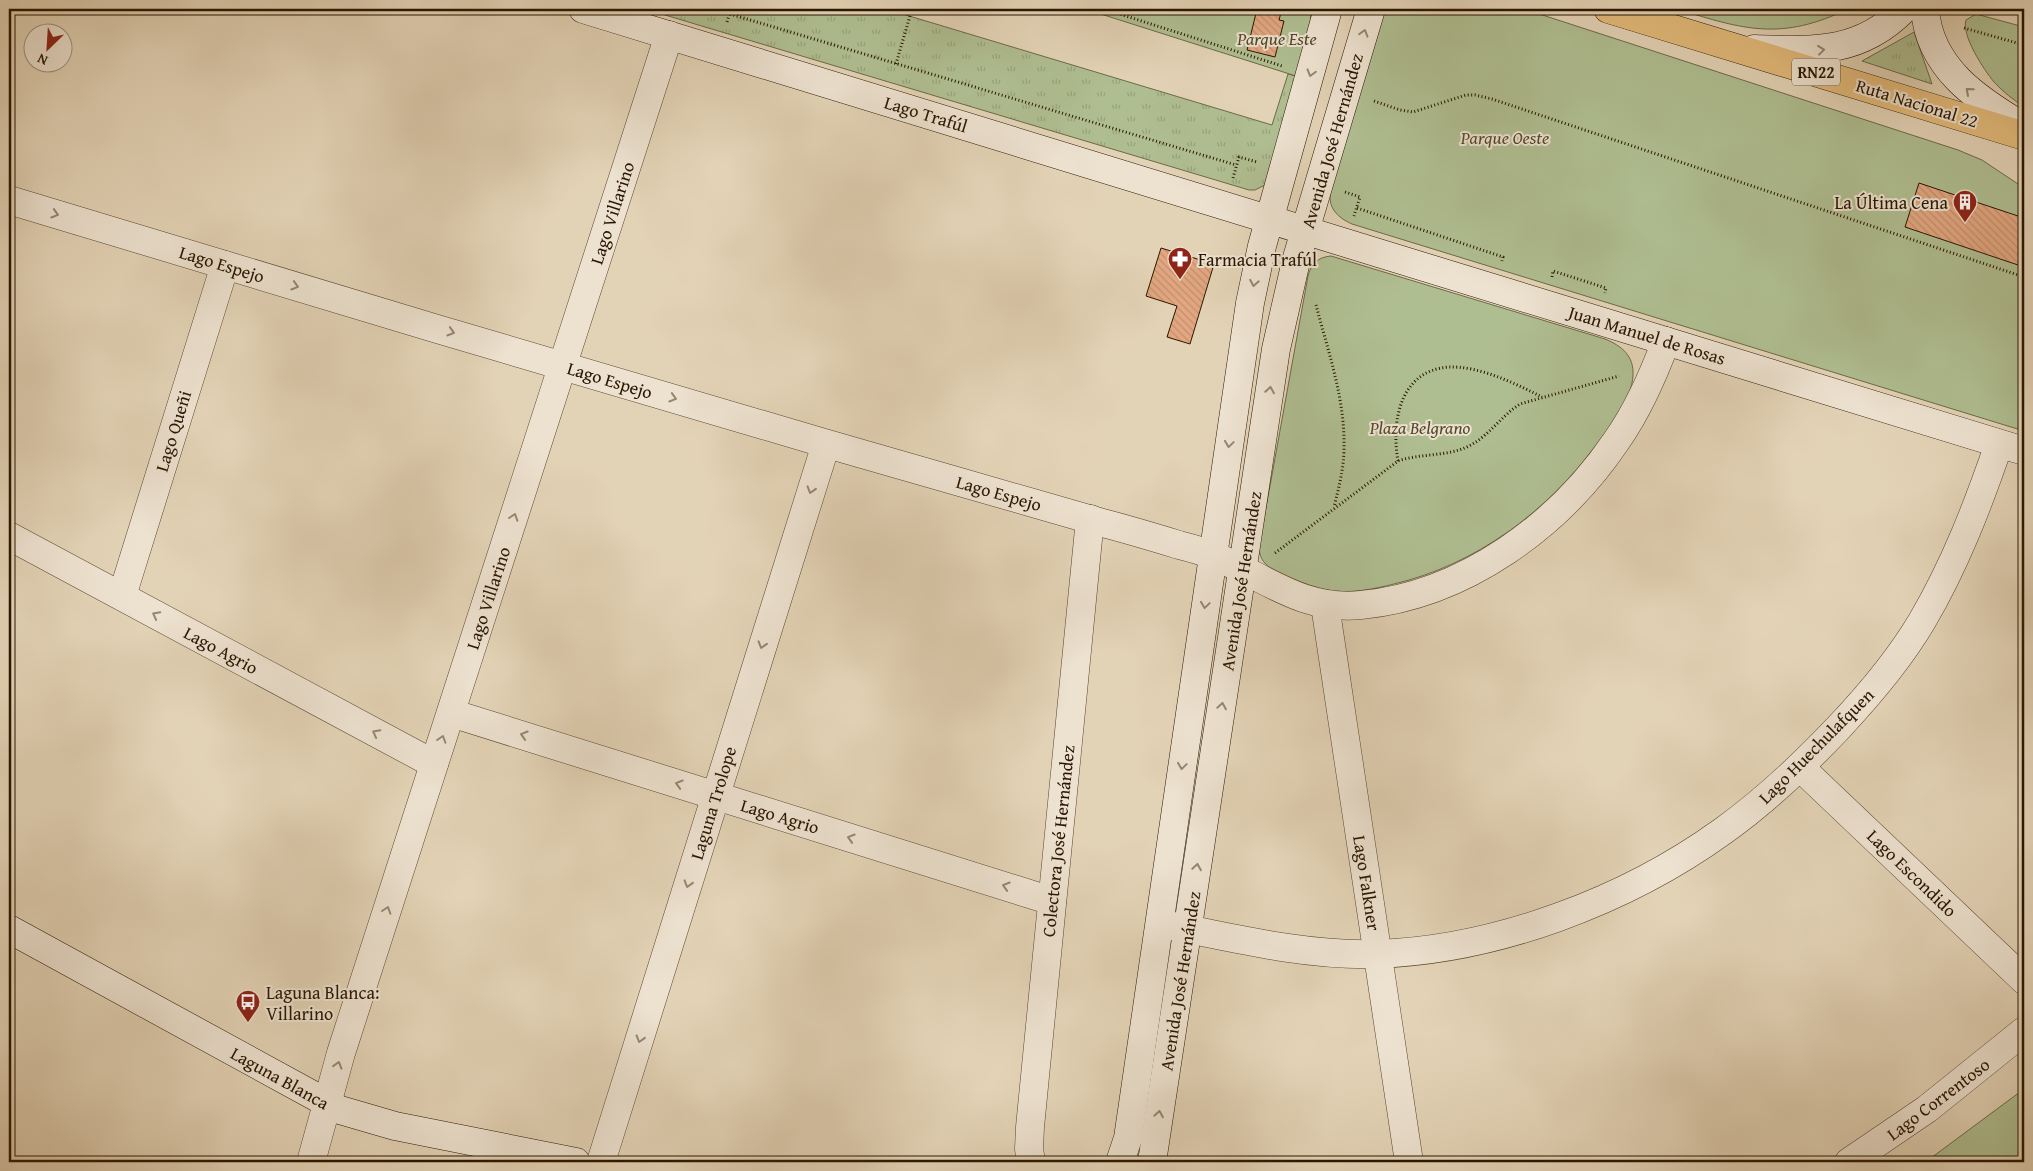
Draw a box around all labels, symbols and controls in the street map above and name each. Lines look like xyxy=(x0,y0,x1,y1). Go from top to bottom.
north arrow xyxy=(22,22,72,72)
park label: Parque Este xyxy=(1236,25,1317,52)
one-way arrow xyxy=(1358,29,1368,37)
one-way arrow xyxy=(1818,45,1826,56)
text: N xyxy=(33,48,51,71)
street label: Avenida José Hernández xyxy=(1294,50,1370,232)
road number: RN22 xyxy=(1792,58,1840,86)
one-way arrow xyxy=(1307,68,1317,76)
street label: Ruta Nacional 22 xyxy=(1853,72,1981,134)
one-way arrow xyxy=(1966,88,1975,96)
street label: Lago Trafúl xyxy=(881,89,971,139)
park label: Parque Oeste xyxy=(1460,124,1549,151)
street label: Lago Villarino xyxy=(583,158,641,268)
place label: La Última Cena xyxy=(1834,189,1948,216)
building icon: La Última Cena xyxy=(1952,189,1978,223)
one-way arrow xyxy=(51,208,59,218)
street label: Lago Espejo xyxy=(176,238,268,290)
pharmacy icon: Farmacia Trafúl xyxy=(1167,246,1193,280)
place label: Farmacia Trafúl xyxy=(1198,246,1317,273)
one-way arrow xyxy=(1249,279,1259,288)
one-way arrow xyxy=(290,280,298,290)
street label: Juan Manuel de Rosas xyxy=(1563,298,1729,372)
one-way arrow xyxy=(446,327,454,337)
street label: Lago Espejo xyxy=(564,354,656,406)
one-way arrow xyxy=(1264,386,1274,394)
street label: Lago Queñi xyxy=(148,387,198,475)
one-way arrow xyxy=(669,393,677,403)
park label: Plaza Belgrano xyxy=(1369,414,1470,441)
one-way arrow xyxy=(1224,440,1235,448)
street label: Lago Espejo xyxy=(953,468,1045,518)
one-way arrow xyxy=(807,486,817,494)
street label: Avenida José Hernández xyxy=(1213,489,1269,673)
one-way arrow xyxy=(508,514,518,522)
street label: Lago Villarino xyxy=(459,543,517,653)
one-way arrow xyxy=(1201,600,1211,609)
one-way arrow xyxy=(152,611,161,621)
street label: Lago Agrio xyxy=(179,619,263,681)
one-way arrow xyxy=(758,641,768,649)
street label: Lago Huechulafquen xyxy=(1752,682,1880,810)
one-way arrow xyxy=(1216,702,1226,711)
one-way arrow xyxy=(372,729,381,739)
one-way arrow xyxy=(520,731,528,741)
one-way arrow xyxy=(437,735,447,743)
street label: Laguna Trolope xyxy=(683,743,743,863)
street label: Colectora José Hernández xyxy=(1035,744,1082,938)
one-way arrow xyxy=(1177,762,1188,770)
one-way arrow xyxy=(675,780,683,790)
street label: Lago Agrio xyxy=(737,791,823,841)
street label: Lago Escondido xyxy=(1861,823,1963,923)
street label: Lago Falkner xyxy=(1346,833,1388,933)
one-way arrow xyxy=(847,834,855,844)
one-way arrow xyxy=(1191,863,1202,871)
one-way arrow xyxy=(684,879,694,888)
one-way arrow xyxy=(1002,882,1010,892)
street label: Avenida José Hernández xyxy=(1152,889,1208,1073)
one-way arrow xyxy=(382,906,392,915)
place label: Laguna Blanca: Villarino xyxy=(266,979,379,1027)
bus stop icon: Laguna Blanca: Villarino xyxy=(235,989,261,1023)
one-way arrow xyxy=(635,1034,645,1043)
street label: Laguna Blanca xyxy=(226,1040,335,1116)
street label: Lago Correntoso xyxy=(1881,1051,1995,1147)
one-way arrow xyxy=(332,1061,342,1069)
one-way arrow xyxy=(1154,1110,1164,1118)

